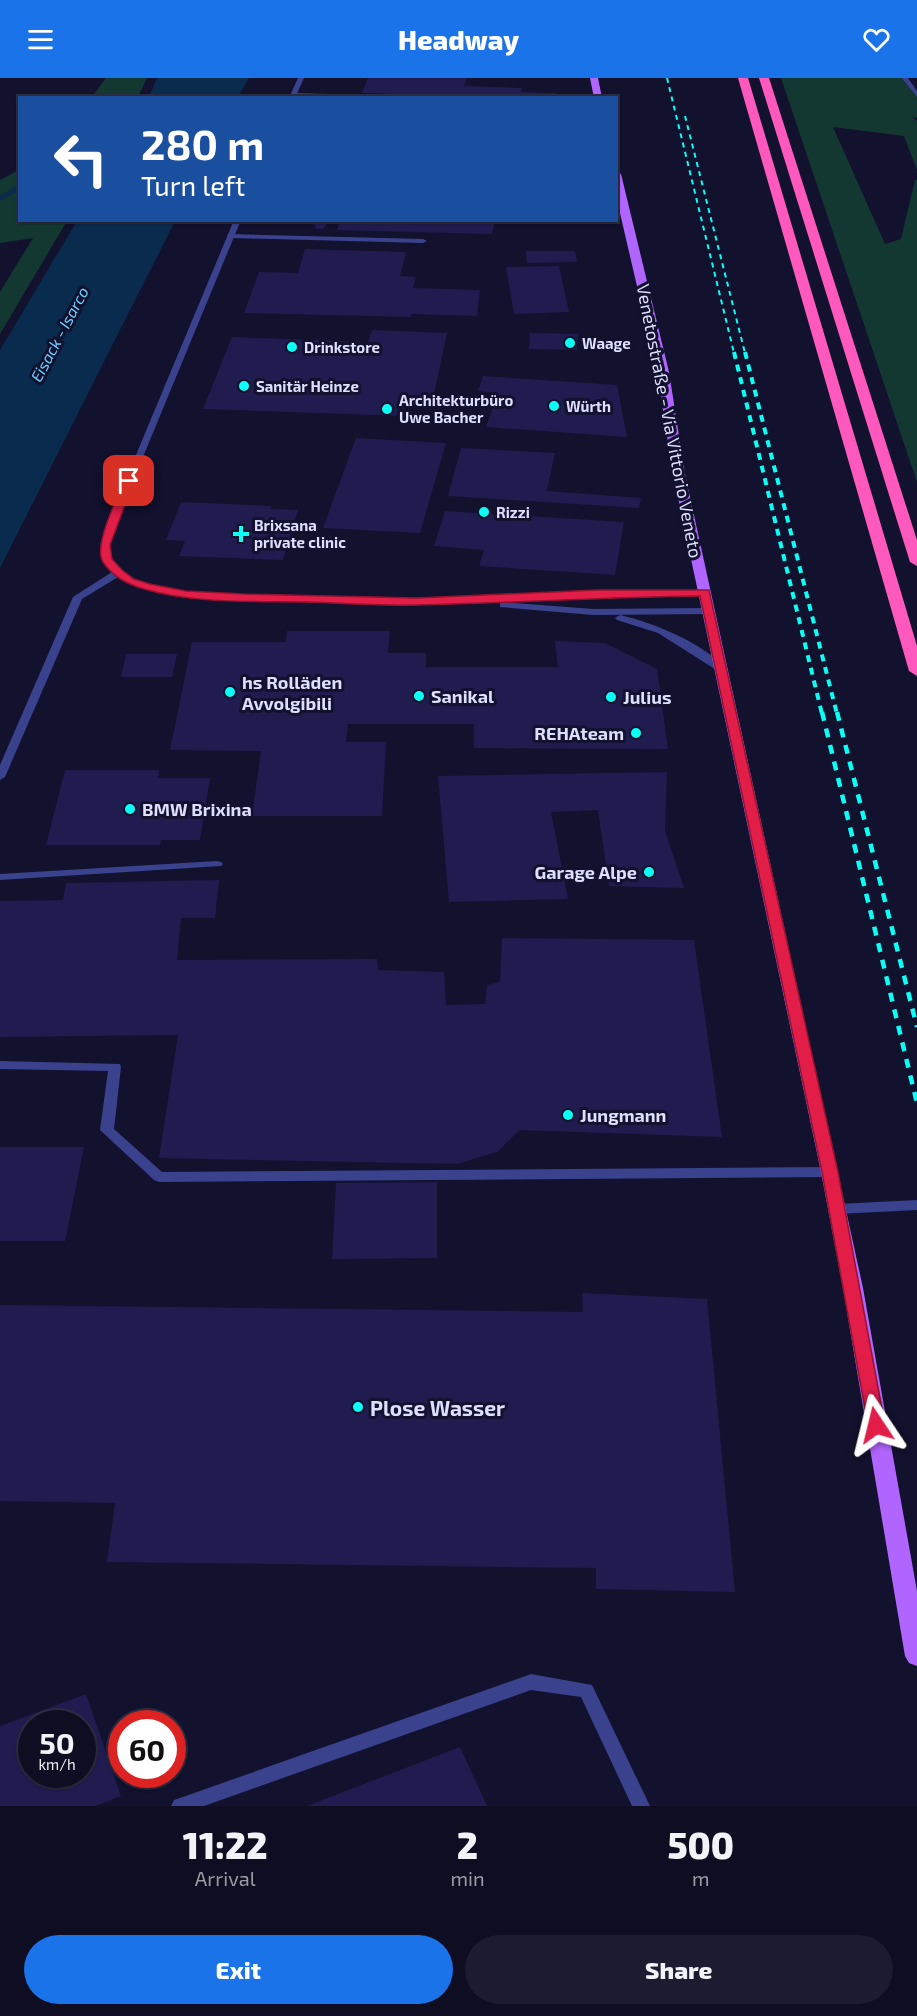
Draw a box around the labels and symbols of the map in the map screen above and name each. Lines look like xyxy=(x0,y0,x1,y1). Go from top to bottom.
street label: Venetostraße - Via Vittorio Veneto xyxy=(633,282,707,560)
water label: Eisack - Isarco xyxy=(26,283,92,385)
place label: Waage xyxy=(582,334,631,352)
marker: Waage xyxy=(563,336,577,350)
place label: Drinkstore xyxy=(304,338,380,356)
marker: Drinkstore xyxy=(285,340,299,354)
place label: Sanitär Heinze xyxy=(256,377,359,395)
marker: Sanitär Heinze xyxy=(237,379,251,393)
place label: Architekturbüro Uwe Bacher xyxy=(399,391,513,426)
place label: Würth xyxy=(566,397,611,415)
marker: Würth xyxy=(547,399,561,413)
marker: Architekturbüro Uwe Bacher xyxy=(380,402,394,416)
pin xyxy=(103,455,154,506)
place label: Rizzi xyxy=(496,503,530,521)
marker: Rizzi xyxy=(477,505,491,519)
place label: Brixsana private clinic xyxy=(254,516,346,551)
marker: Brixsana private clinic xyxy=(232,525,250,543)
place label: hs Rolläden Avvolgibili xyxy=(242,671,342,714)
marker: hs Rolläden Avvolgibili xyxy=(223,685,237,699)
place label: Sanikal xyxy=(431,685,494,707)
place label: Julius xyxy=(623,686,671,708)
marker: Sanikal xyxy=(412,689,426,703)
marker: Julius xyxy=(604,690,618,704)
place label: REHAteam xyxy=(534,722,624,744)
marker: REHAteam xyxy=(629,726,643,740)
place label: BMW Brixina xyxy=(142,798,252,820)
marker: BMW Brixina xyxy=(123,802,137,816)
place label: Garage Alpe xyxy=(535,861,637,883)
marker: Garage Alpe xyxy=(642,865,656,879)
place label: Jungmann xyxy=(580,1104,666,1126)
marker: Jungmann xyxy=(561,1108,575,1122)
position arrow xyxy=(844,1393,908,1457)
place label: Plose Wasser xyxy=(370,1395,505,1420)
marker: Plose Wasser xyxy=(351,1400,365,1414)
speed limit sign: 60 xyxy=(108,1710,186,1788)

